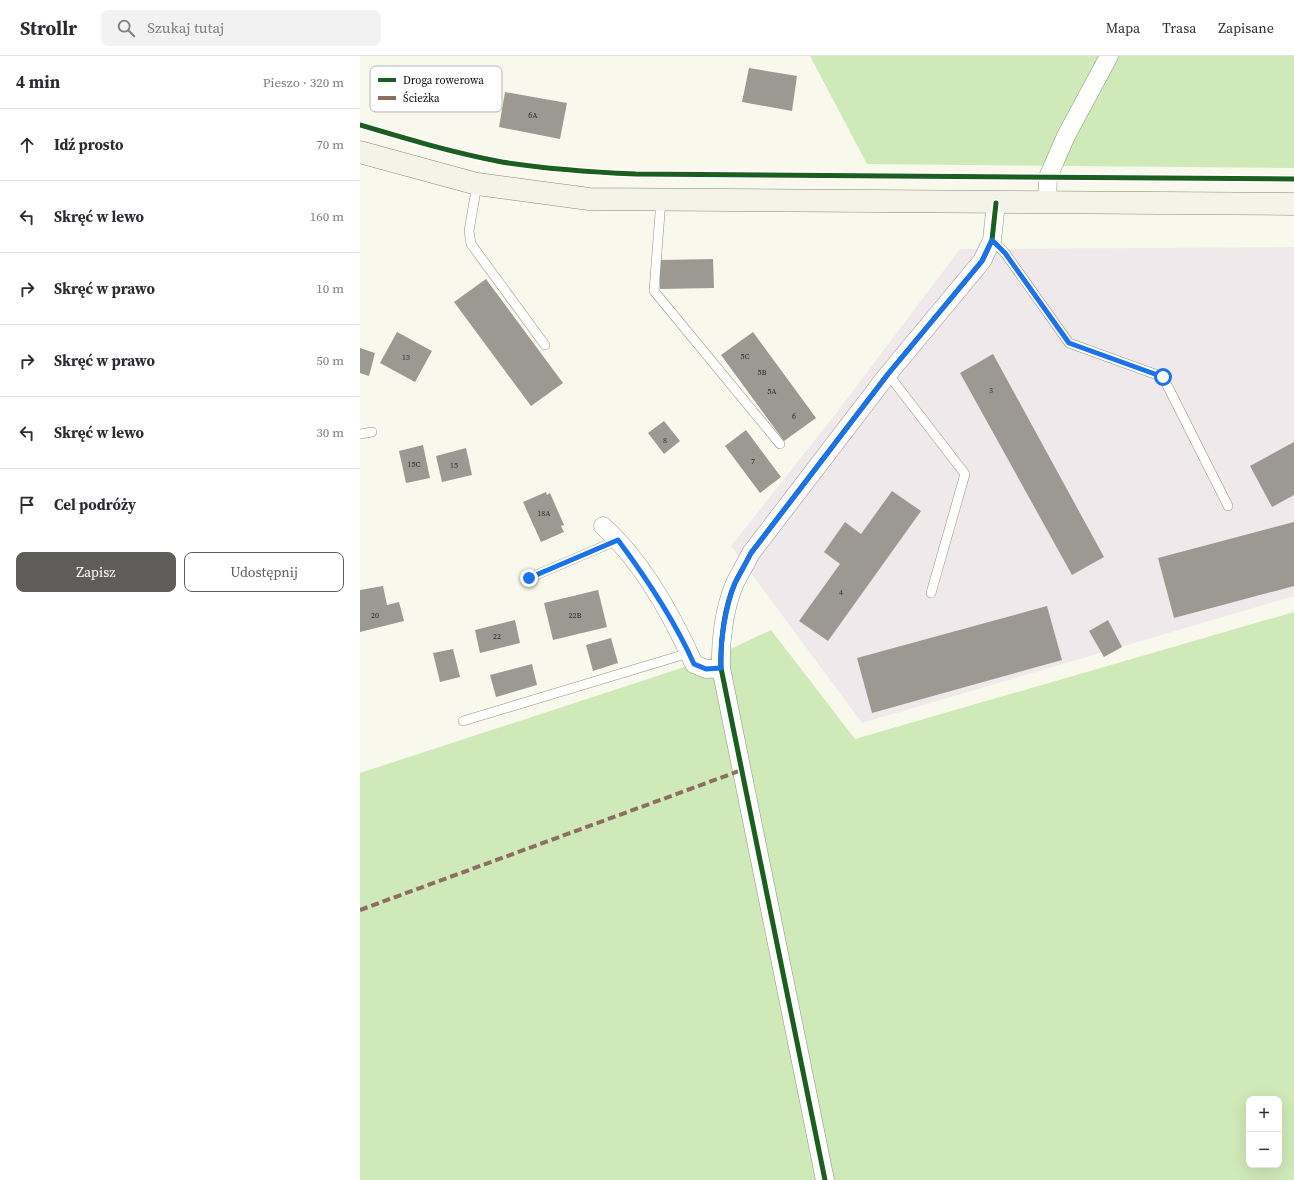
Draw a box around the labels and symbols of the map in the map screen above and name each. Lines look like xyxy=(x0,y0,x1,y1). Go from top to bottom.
legend xyxy=(370,66,502,112)
text: Droga rowerowa xyxy=(403,73,484,88)
text: Ścieżka xyxy=(403,91,440,106)
house number: 6A xyxy=(528,110,538,121)
house number: 5C xyxy=(740,351,750,362)
house number: 13 xyxy=(402,352,410,363)
house number: 5B xyxy=(757,367,767,378)
route start xyxy=(1154,368,1172,386)
house number: 3 xyxy=(989,385,993,396)
house number: 5A xyxy=(767,386,777,397)
house number: 6 xyxy=(792,411,796,422)
house number: 8 xyxy=(663,435,667,446)
house number: 7 xyxy=(751,456,755,467)
house number: 15C xyxy=(407,459,421,470)
house number: 15 xyxy=(450,460,458,471)
house number: 18A xyxy=(537,508,551,519)
route end xyxy=(520,569,538,587)
house number: 4 xyxy=(839,587,843,598)
house number: 20 xyxy=(371,610,379,621)
house number: 22B xyxy=(568,610,582,621)
house number: 22 xyxy=(493,631,501,642)

